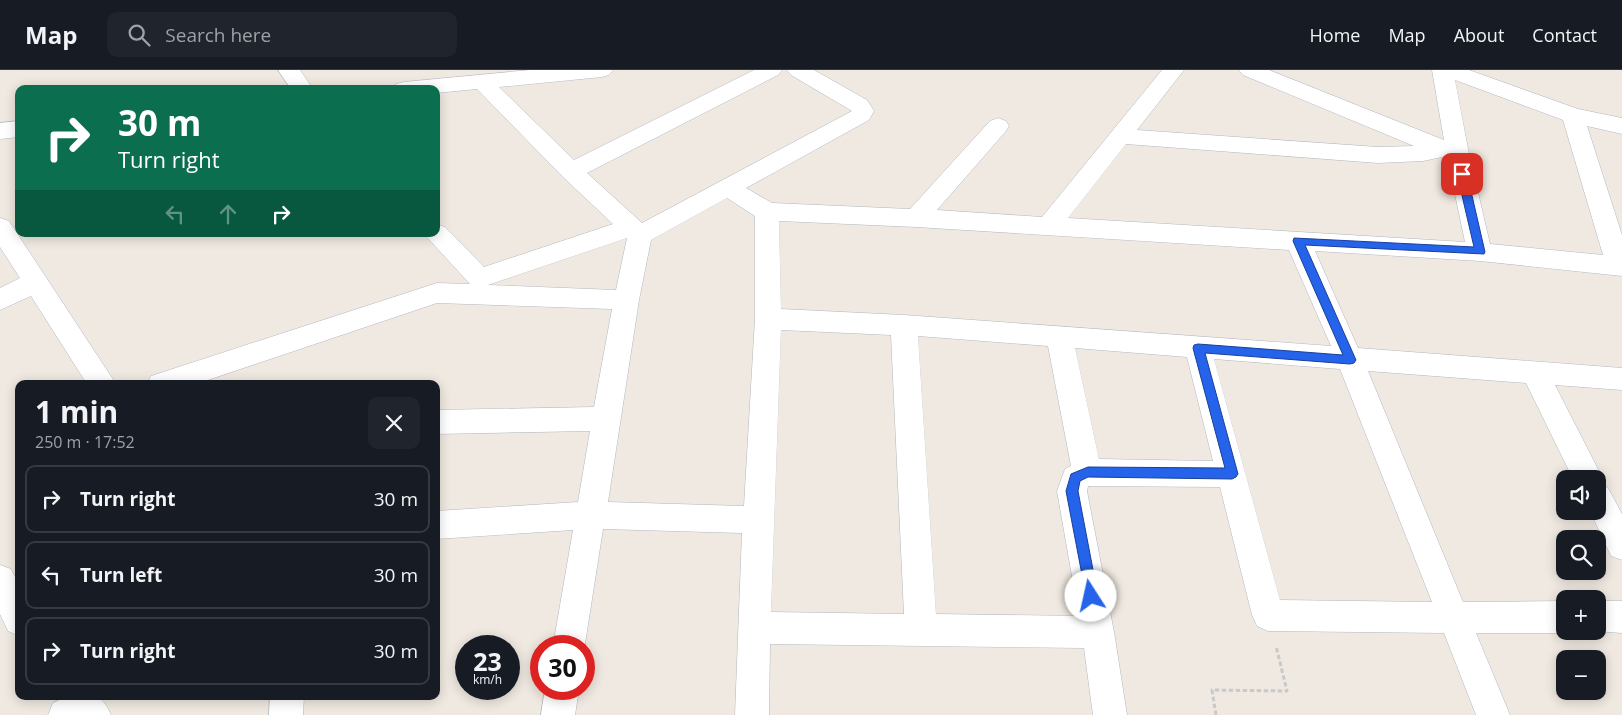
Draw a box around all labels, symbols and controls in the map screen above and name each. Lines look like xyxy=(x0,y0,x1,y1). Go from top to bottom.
search box xyxy=(107,12,457,57)
text: Map xyxy=(25,18,77,51)
icon: search xyxy=(125,21,153,49)
text: Search here xyxy=(165,22,271,48)
text: Home xyxy=(1310,23,1360,47)
text: Map xyxy=(1388,23,1426,47)
text: About xyxy=(1454,23,1504,47)
text: Contact xyxy=(1532,23,1597,47)
text: 30 m xyxy=(118,99,201,146)
icon: right xyxy=(35,105,100,170)
text: Turn right xyxy=(118,144,220,174)
pin xyxy=(1441,153,1483,195)
icon: arrive xyxy=(1448,160,1476,188)
icon: left xyxy=(161,200,189,228)
icon: ahead xyxy=(214,200,242,228)
icon: right xyxy=(267,200,295,228)
text: 1 min xyxy=(35,391,118,432)
button: close xyxy=(368,397,420,449)
text: 250 m · 17:52 xyxy=(35,431,135,453)
map controls xyxy=(1556,470,1606,700)
button: sound xyxy=(1556,470,1606,520)
icon: right xyxy=(37,485,65,513)
text: Turn right xyxy=(80,486,175,512)
text: 30 m xyxy=(374,486,418,512)
button: search xyxy=(1556,530,1606,580)
icon: left xyxy=(37,561,65,589)
text: Turn left xyxy=(80,562,162,588)
text: 30 m xyxy=(374,562,418,588)
position arrow xyxy=(1064,569,1116,621)
button: + xyxy=(1556,590,1606,640)
speed limit sign: 30 xyxy=(530,635,595,700)
icon: right xyxy=(37,637,65,665)
text: Turn right xyxy=(80,638,175,664)
text: 30 m xyxy=(374,638,418,664)
text: 23 xyxy=(473,644,502,678)
button: − xyxy=(1556,650,1606,700)
text: km/h xyxy=(473,671,502,688)

